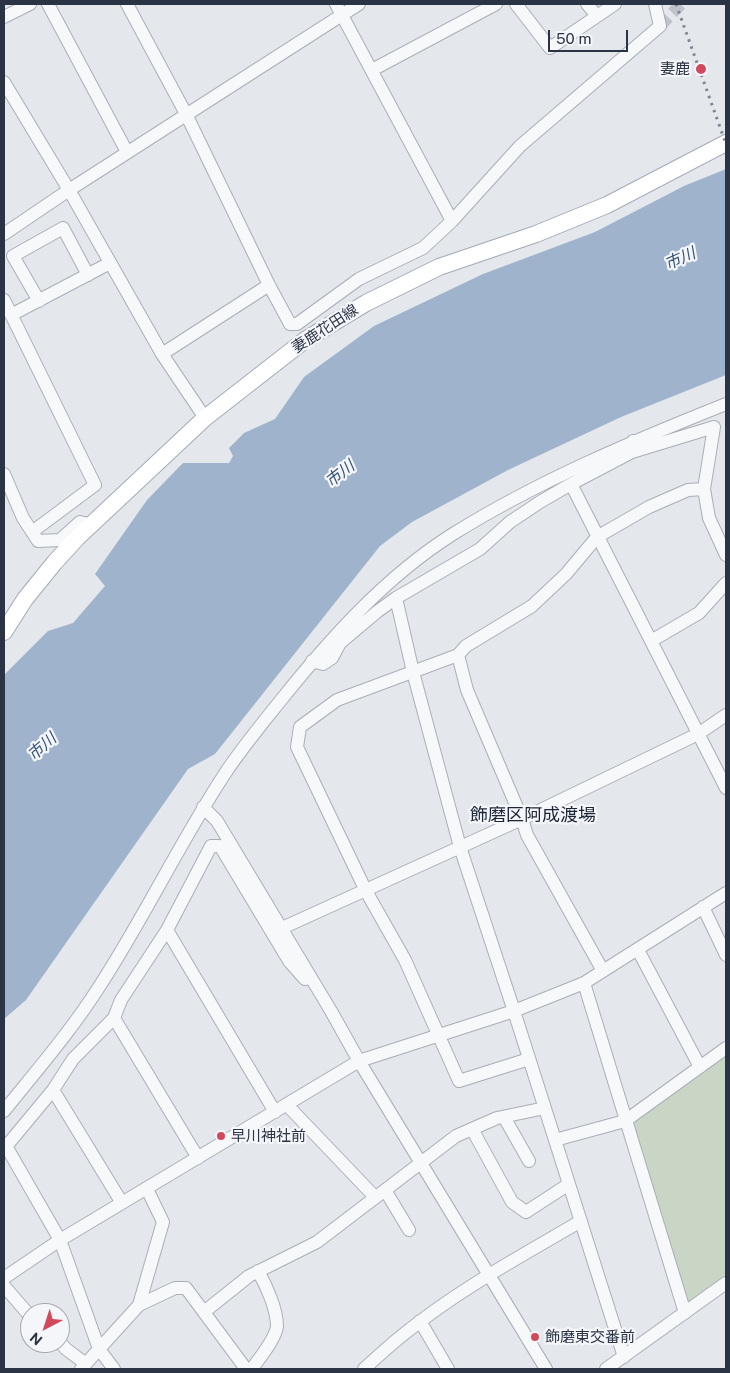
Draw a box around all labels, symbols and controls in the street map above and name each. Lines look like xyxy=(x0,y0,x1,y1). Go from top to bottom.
scale bar xyxy=(550,20,630,52)
text: 50 m xyxy=(556,30,591,47)
place label: 妻鹿 xyxy=(660,60,690,78)
marker: 妻鹿 xyxy=(694,62,708,76)
water label: 市川 xyxy=(661,244,699,274)
street label: 妻鹿花田線 xyxy=(289,301,361,357)
water label: 市川 xyxy=(321,457,359,491)
water label: 市川 xyxy=(24,729,60,765)
district label: 飾磨区阿成渡場 xyxy=(470,804,596,826)
place label: 早川神社前 xyxy=(231,1127,306,1145)
marker: 早川神社前 xyxy=(215,1130,227,1142)
north arrow xyxy=(20,1303,70,1353)
place label: 飾磨東交番前 xyxy=(545,1328,635,1346)
text: N xyxy=(27,1329,45,1348)
marker: 飾磨東交番前 xyxy=(529,1331,541,1343)

